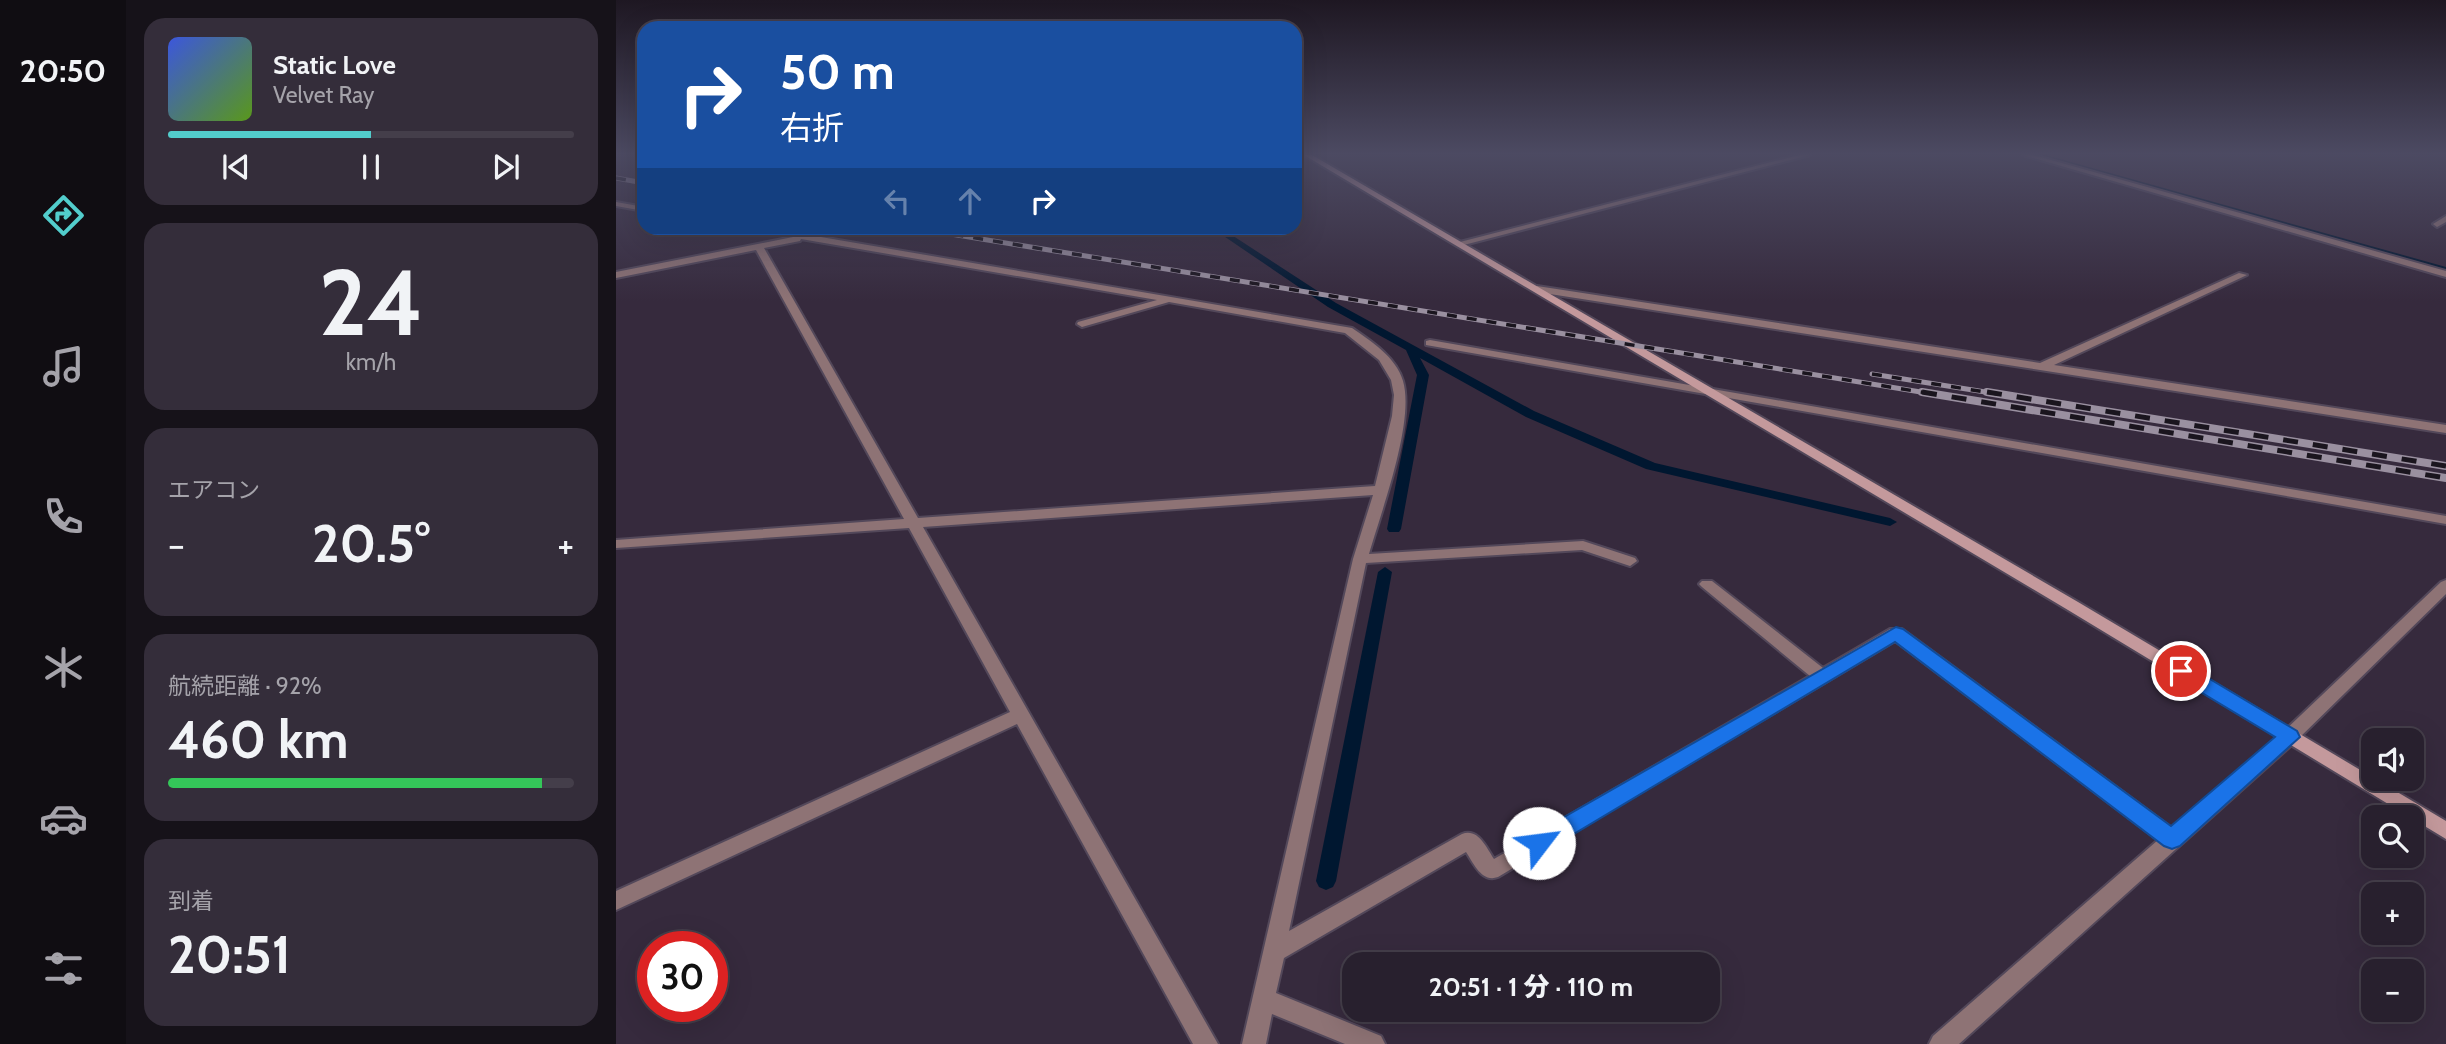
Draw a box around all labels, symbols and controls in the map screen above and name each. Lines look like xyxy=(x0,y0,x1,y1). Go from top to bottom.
text: 50 m xyxy=(780,42,895,101)
text: Static Love xyxy=(273,49,396,81)
icon: right xyxy=(665,49,756,140)
text: 20:50 xyxy=(20,51,106,90)
text: Velvet Ray xyxy=(273,81,374,109)
text: 右折 xyxy=(780,108,844,147)
icon: previous xyxy=(217,148,255,186)
icon: pause xyxy=(352,148,390,186)
icon: next xyxy=(487,148,525,186)
icon: left xyxy=(878,182,916,220)
icon: ahead xyxy=(951,182,989,220)
icon: right xyxy=(1024,182,1062,220)
icon: directions xyxy=(39,191,88,240)
text: 24 xyxy=(319,247,423,358)
icon: music xyxy=(39,342,88,391)
text: km/h xyxy=(346,348,396,376)
text: エアコン xyxy=(168,476,260,504)
icon: phone xyxy=(39,492,88,541)
text: 20.5° xyxy=(312,512,430,575)
text: − xyxy=(168,521,185,568)
text: + xyxy=(557,521,574,568)
pin xyxy=(2151,641,2211,701)
icon: climate xyxy=(39,643,88,692)
icon: arrive xyxy=(2162,652,2200,690)
text: 航続距離 · 92% xyxy=(168,672,322,700)
text: 460 km xyxy=(168,708,348,771)
map controls xyxy=(2361,728,2424,1022)
button: sound xyxy=(2361,728,2424,791)
icon: car xyxy=(39,794,88,843)
button: search xyxy=(2361,805,2424,868)
position arrow xyxy=(1502,806,1576,880)
button: + xyxy=(2361,882,2424,945)
text: 到着 xyxy=(168,887,214,915)
text: 20:51 xyxy=(168,923,291,986)
speed limit sign: 30 xyxy=(637,931,728,1022)
icon: filters xyxy=(39,944,88,993)
button: − xyxy=(2361,959,2424,1022)
text: 20:51 · 1 分 · 110 m xyxy=(1429,971,1633,1003)

